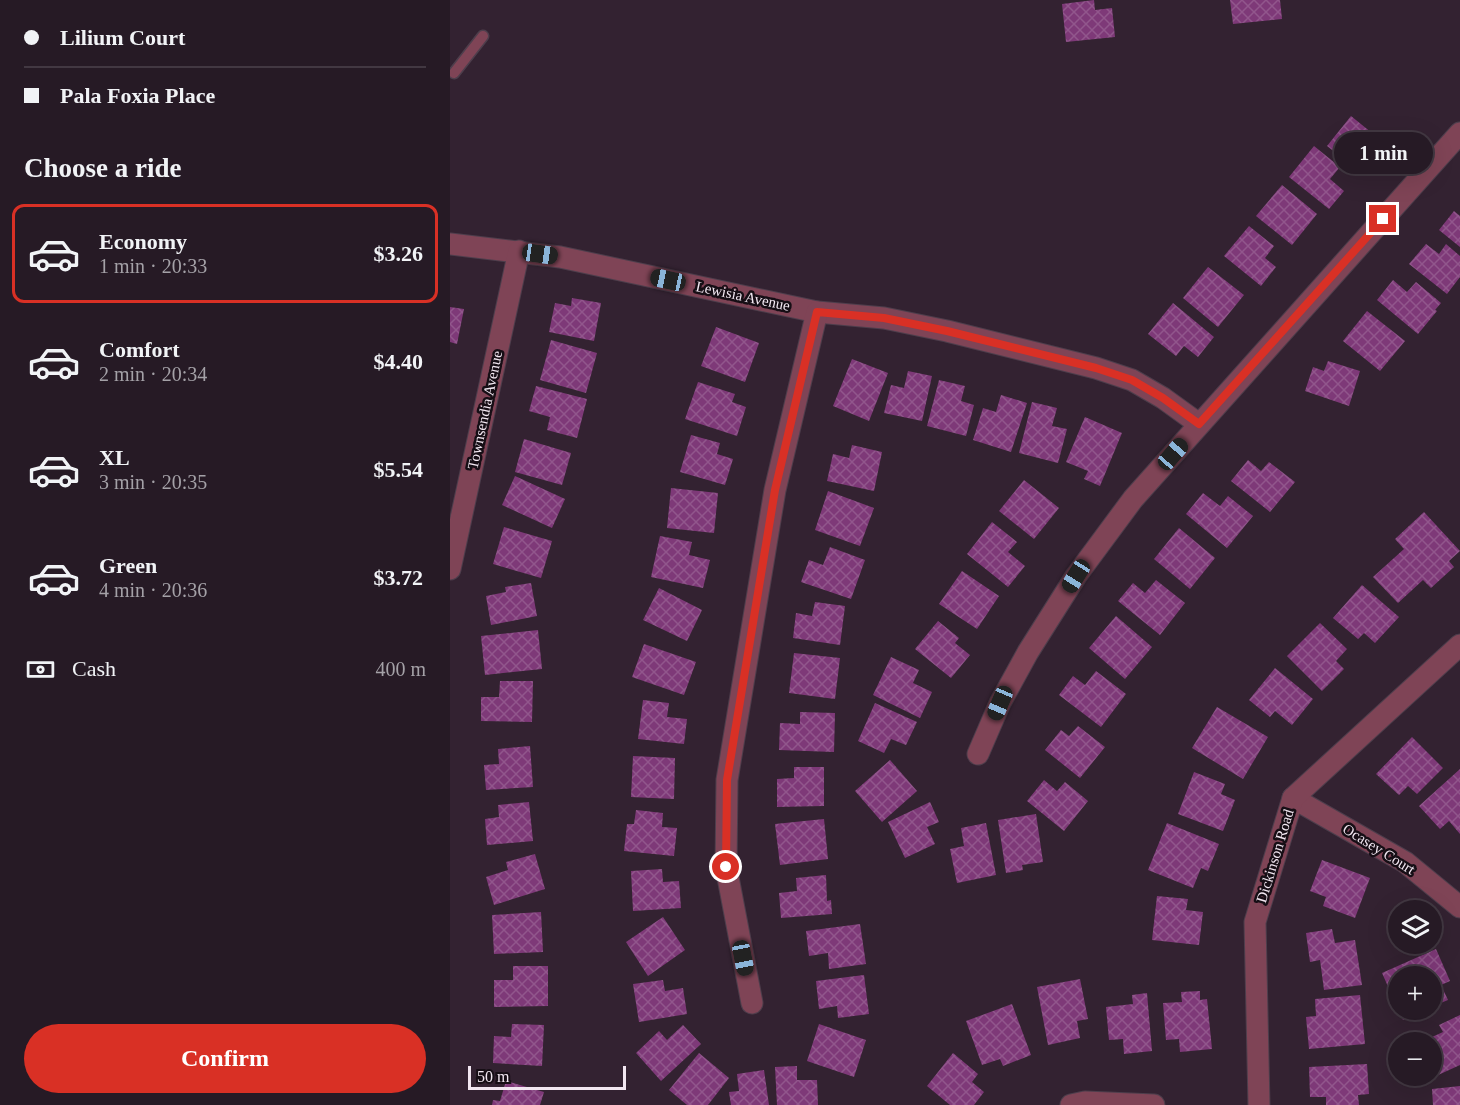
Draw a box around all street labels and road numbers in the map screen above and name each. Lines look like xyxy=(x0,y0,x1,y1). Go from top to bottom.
street label: Lewisia Avenue xyxy=(694,278,792,314)
street label: Townsendia Avenue xyxy=(465,349,505,471)
street label: Dickinson Road xyxy=(1253,807,1297,905)
street label: Ocasey Court xyxy=(1340,820,1419,878)

